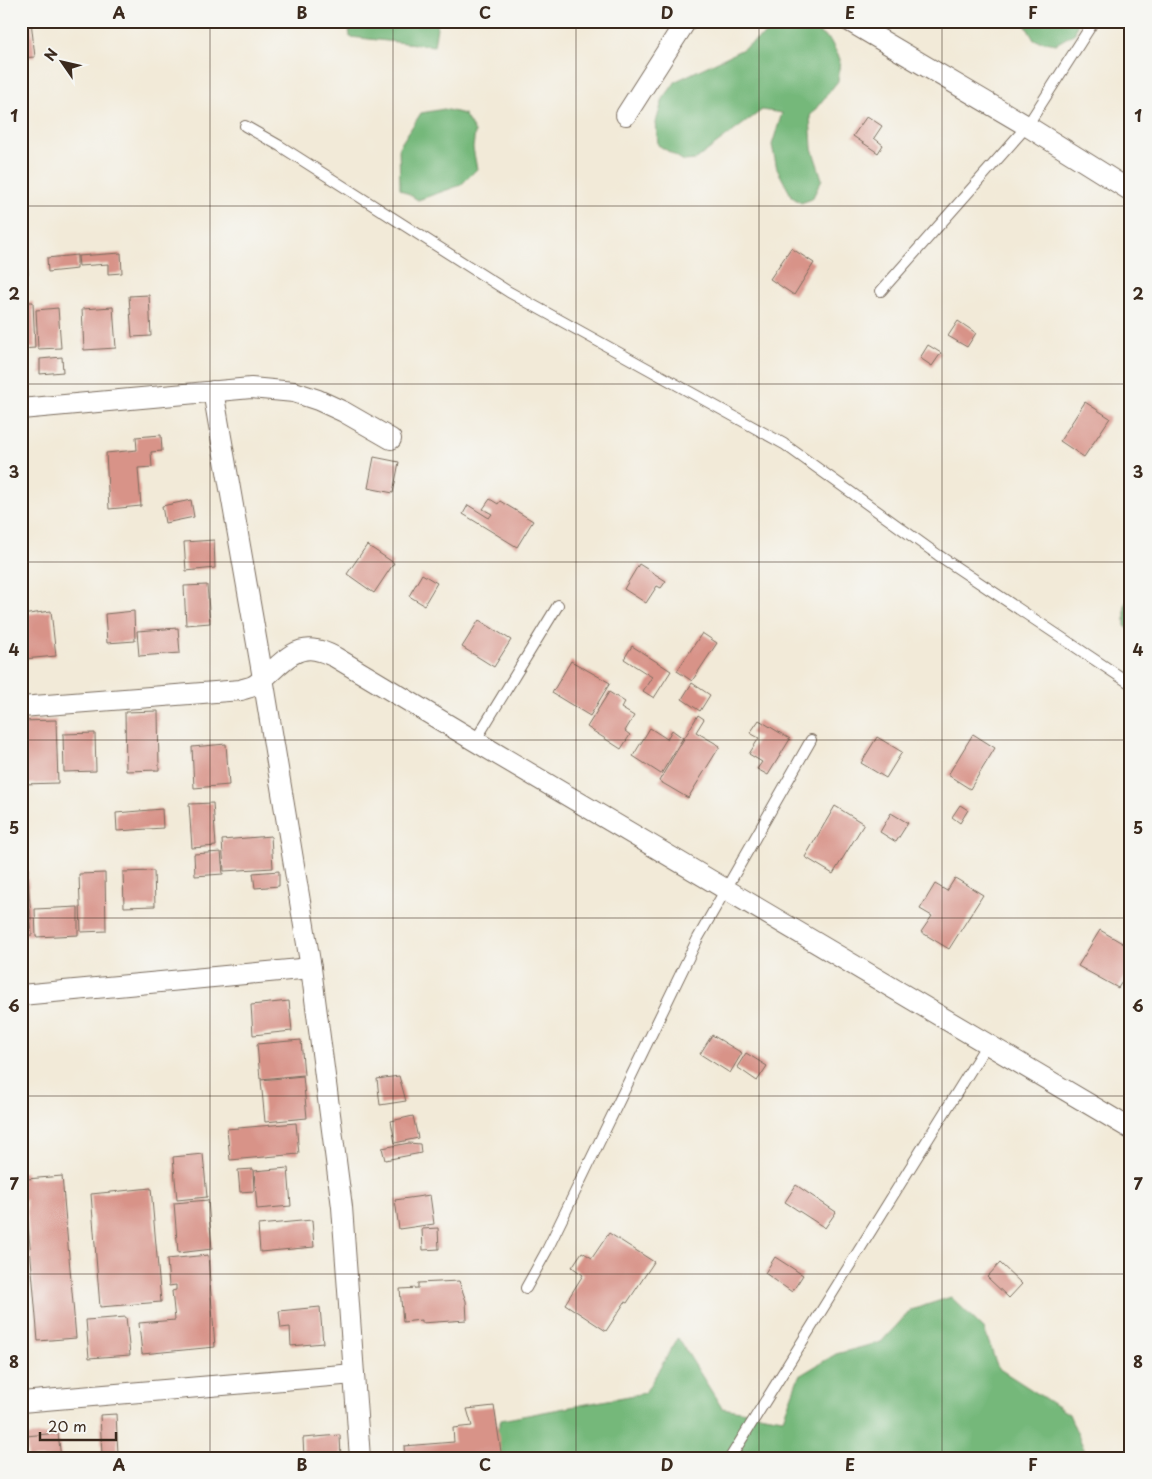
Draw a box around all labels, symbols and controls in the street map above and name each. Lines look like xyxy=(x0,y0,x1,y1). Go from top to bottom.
text: A xyxy=(113,0,126,24)
text: B xyxy=(297,0,308,24)
text: C xyxy=(479,0,491,24)
text: D xyxy=(661,0,673,24)
text: E xyxy=(845,0,855,24)
text: F xyxy=(1028,0,1038,24)
north arrow xyxy=(38,38,88,88)
text: N xyxy=(39,44,63,65)
text: 1 xyxy=(10,103,18,127)
text: 1 xyxy=(1134,103,1142,127)
text: 2 xyxy=(8,281,20,305)
text: 2 xyxy=(1132,281,1144,305)
text: 3 xyxy=(9,459,19,483)
text: 3 xyxy=(1133,459,1143,483)
text: 4 xyxy=(9,637,20,661)
text: 4 xyxy=(1133,637,1144,661)
text: 5 xyxy=(9,815,19,839)
text: 5 xyxy=(1133,815,1143,839)
text: 6 xyxy=(8,993,20,1017)
text: 6 xyxy=(1132,993,1144,1017)
text: 7 xyxy=(9,1171,19,1195)
text: 7 xyxy=(1133,1171,1143,1195)
text: 8 xyxy=(9,1349,19,1373)
text: 8 xyxy=(1133,1349,1143,1373)
scale bar xyxy=(40,1409,116,1441)
text: 20 m xyxy=(48,1414,87,1437)
text: A xyxy=(113,1452,126,1476)
text: B xyxy=(297,1452,308,1476)
text: C xyxy=(479,1452,491,1476)
text: D xyxy=(661,1452,673,1476)
text: E xyxy=(845,1452,855,1476)
text: F xyxy=(1028,1452,1038,1476)

